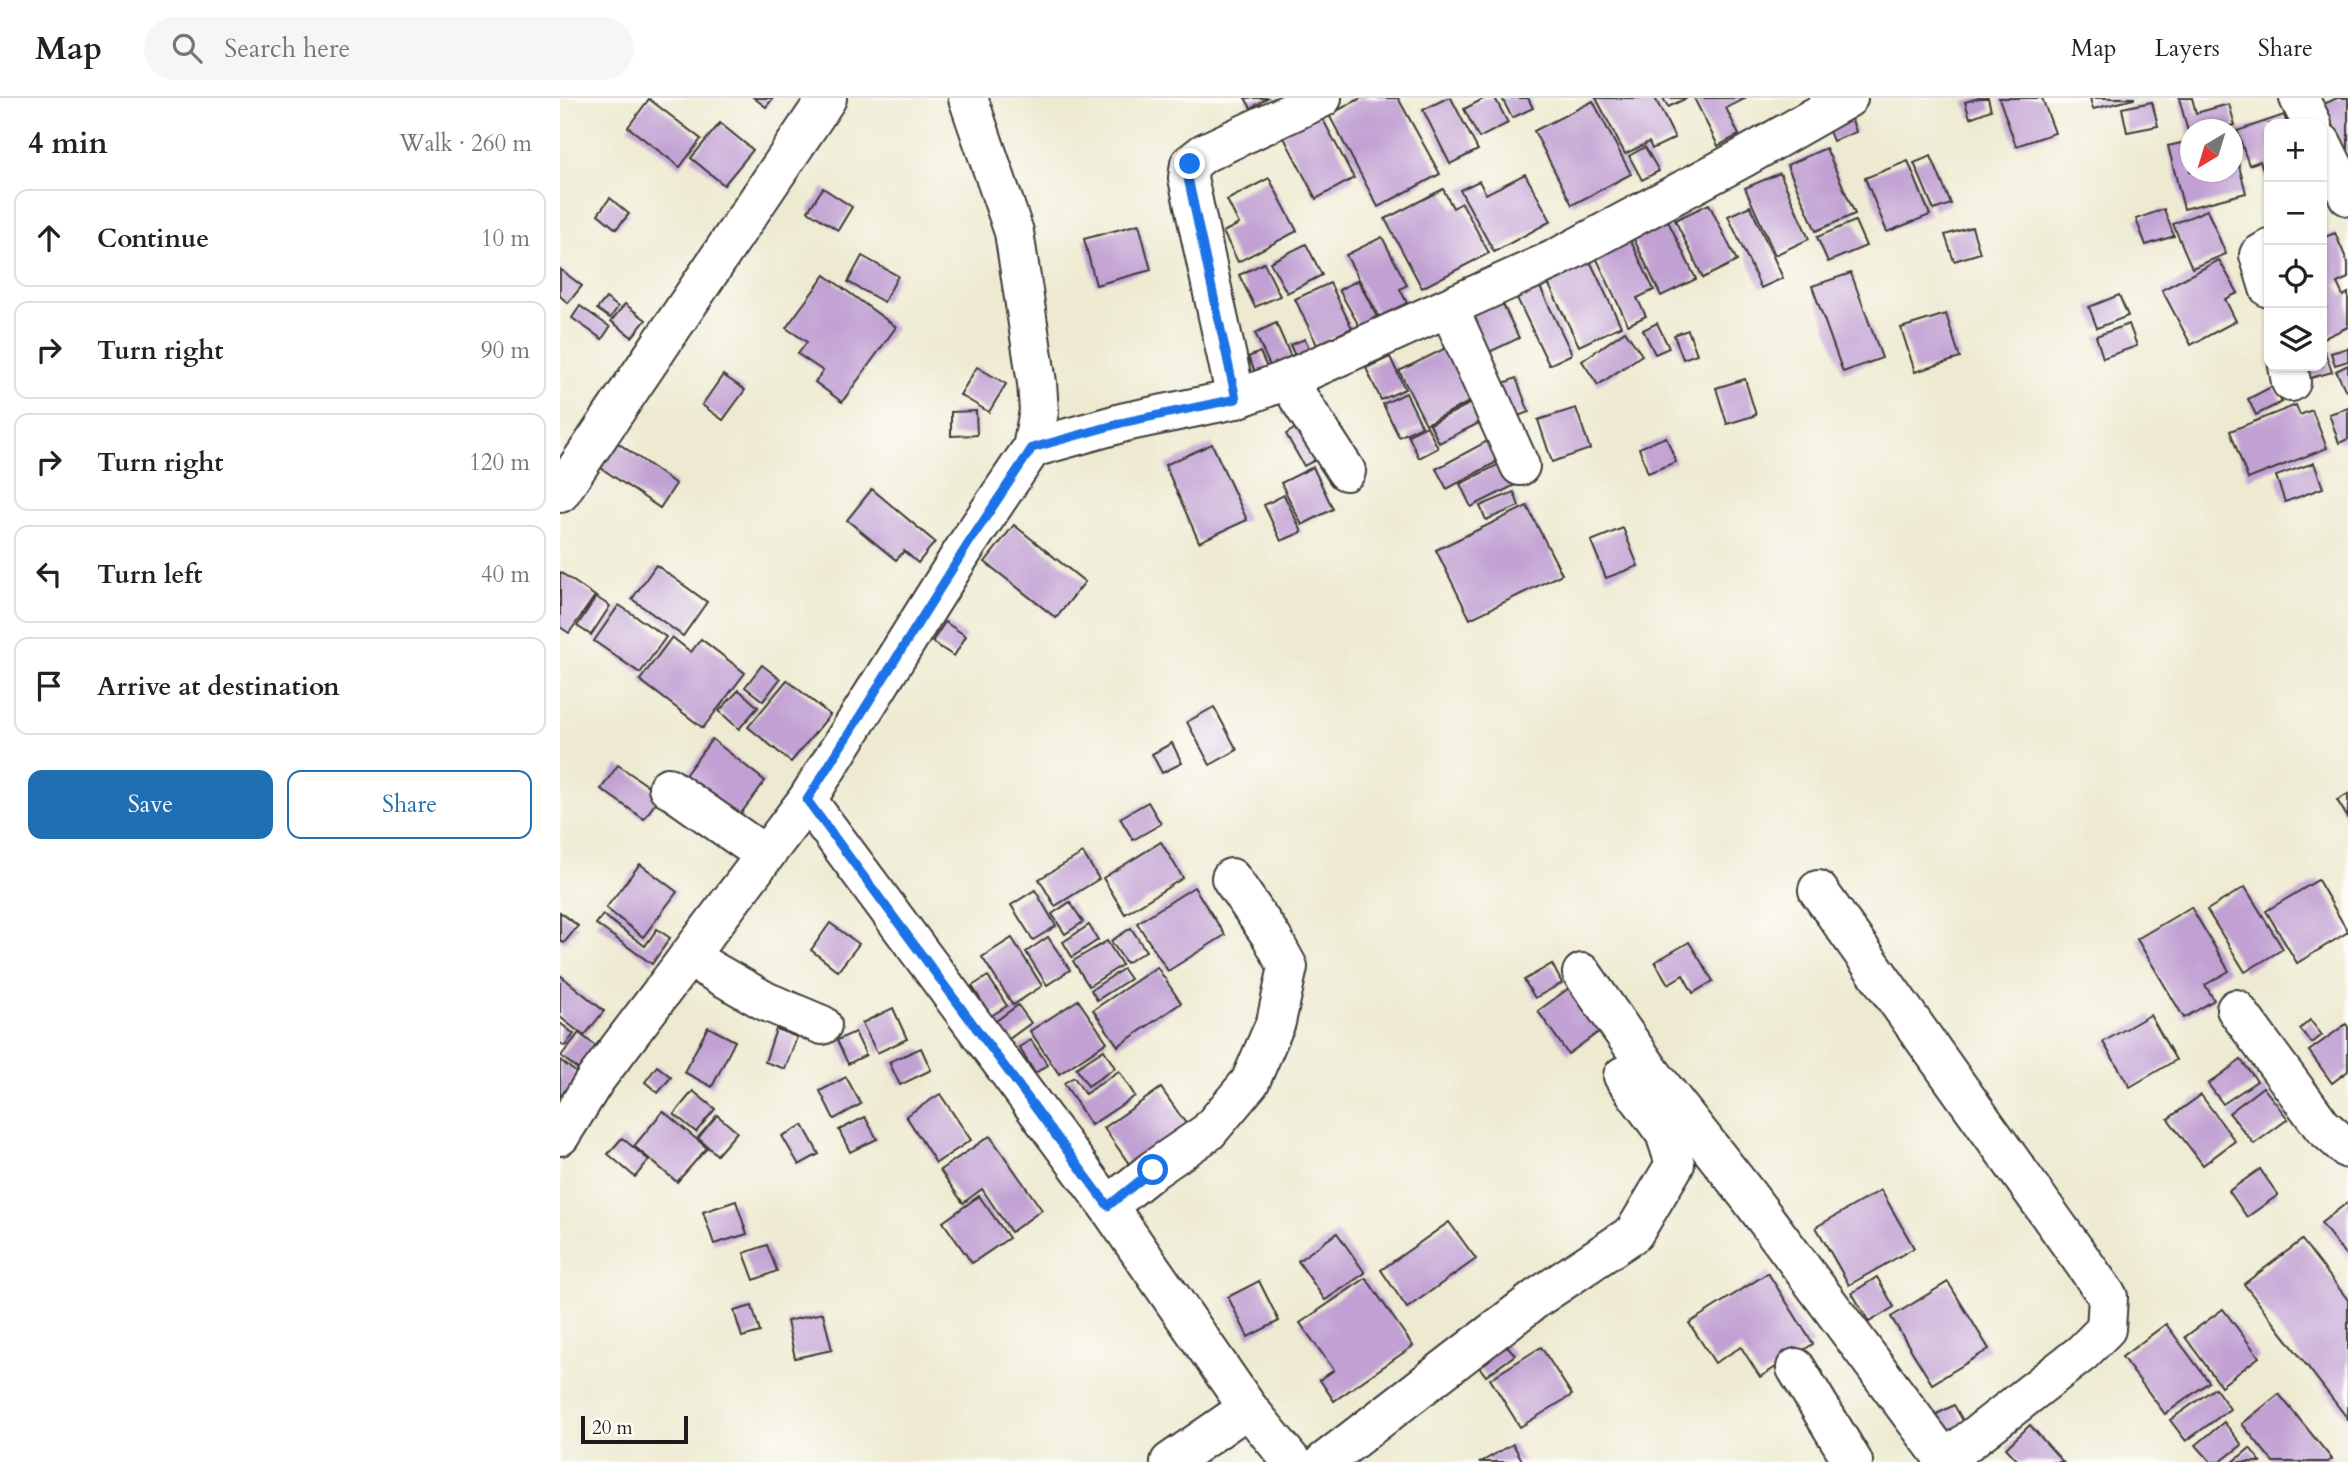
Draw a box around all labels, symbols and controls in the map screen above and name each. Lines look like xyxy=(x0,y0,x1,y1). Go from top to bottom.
search box xyxy=(144,17,634,80)
text: Map xyxy=(35,26,102,71)
icon: search xyxy=(168,29,206,67)
text: Search here xyxy=(224,31,350,66)
text: Map xyxy=(2071,32,2117,65)
text: Layers xyxy=(2155,32,2220,65)
text: Share xyxy=(2258,32,2313,65)
north arrow xyxy=(2180,119,2243,182)
map controls xyxy=(2264,119,2327,371)
button: + xyxy=(2264,119,2327,182)
text: 4 min xyxy=(28,123,108,164)
text: Walk · 260 m xyxy=(399,128,532,159)
route end xyxy=(1174,148,1205,179)
button: − xyxy=(2264,182,2327,245)
icon: ahead xyxy=(30,219,68,257)
text: Continue xyxy=(97,221,209,256)
text: 10 m xyxy=(481,223,530,254)
button: locate xyxy=(2264,245,2327,308)
button: layers xyxy=(2264,308,2327,371)
icon: right xyxy=(30,331,68,369)
text: Turn right xyxy=(97,333,224,368)
text: 90 m xyxy=(481,335,530,366)
icon: right xyxy=(30,443,68,481)
text: Turn right xyxy=(97,445,224,480)
text: 120 m xyxy=(469,447,530,478)
icon: left xyxy=(30,555,68,593)
text: Turn left xyxy=(97,557,202,592)
text: 40 m xyxy=(481,559,530,590)
icon: arrive xyxy=(30,667,68,705)
text: Arrive at destination xyxy=(97,669,340,704)
button: Save xyxy=(28,770,273,839)
button: Share xyxy=(287,770,532,839)
route start xyxy=(1137,1154,1168,1185)
scale bar xyxy=(581,1413,688,1445)
text: 20 m xyxy=(592,1415,633,1441)

